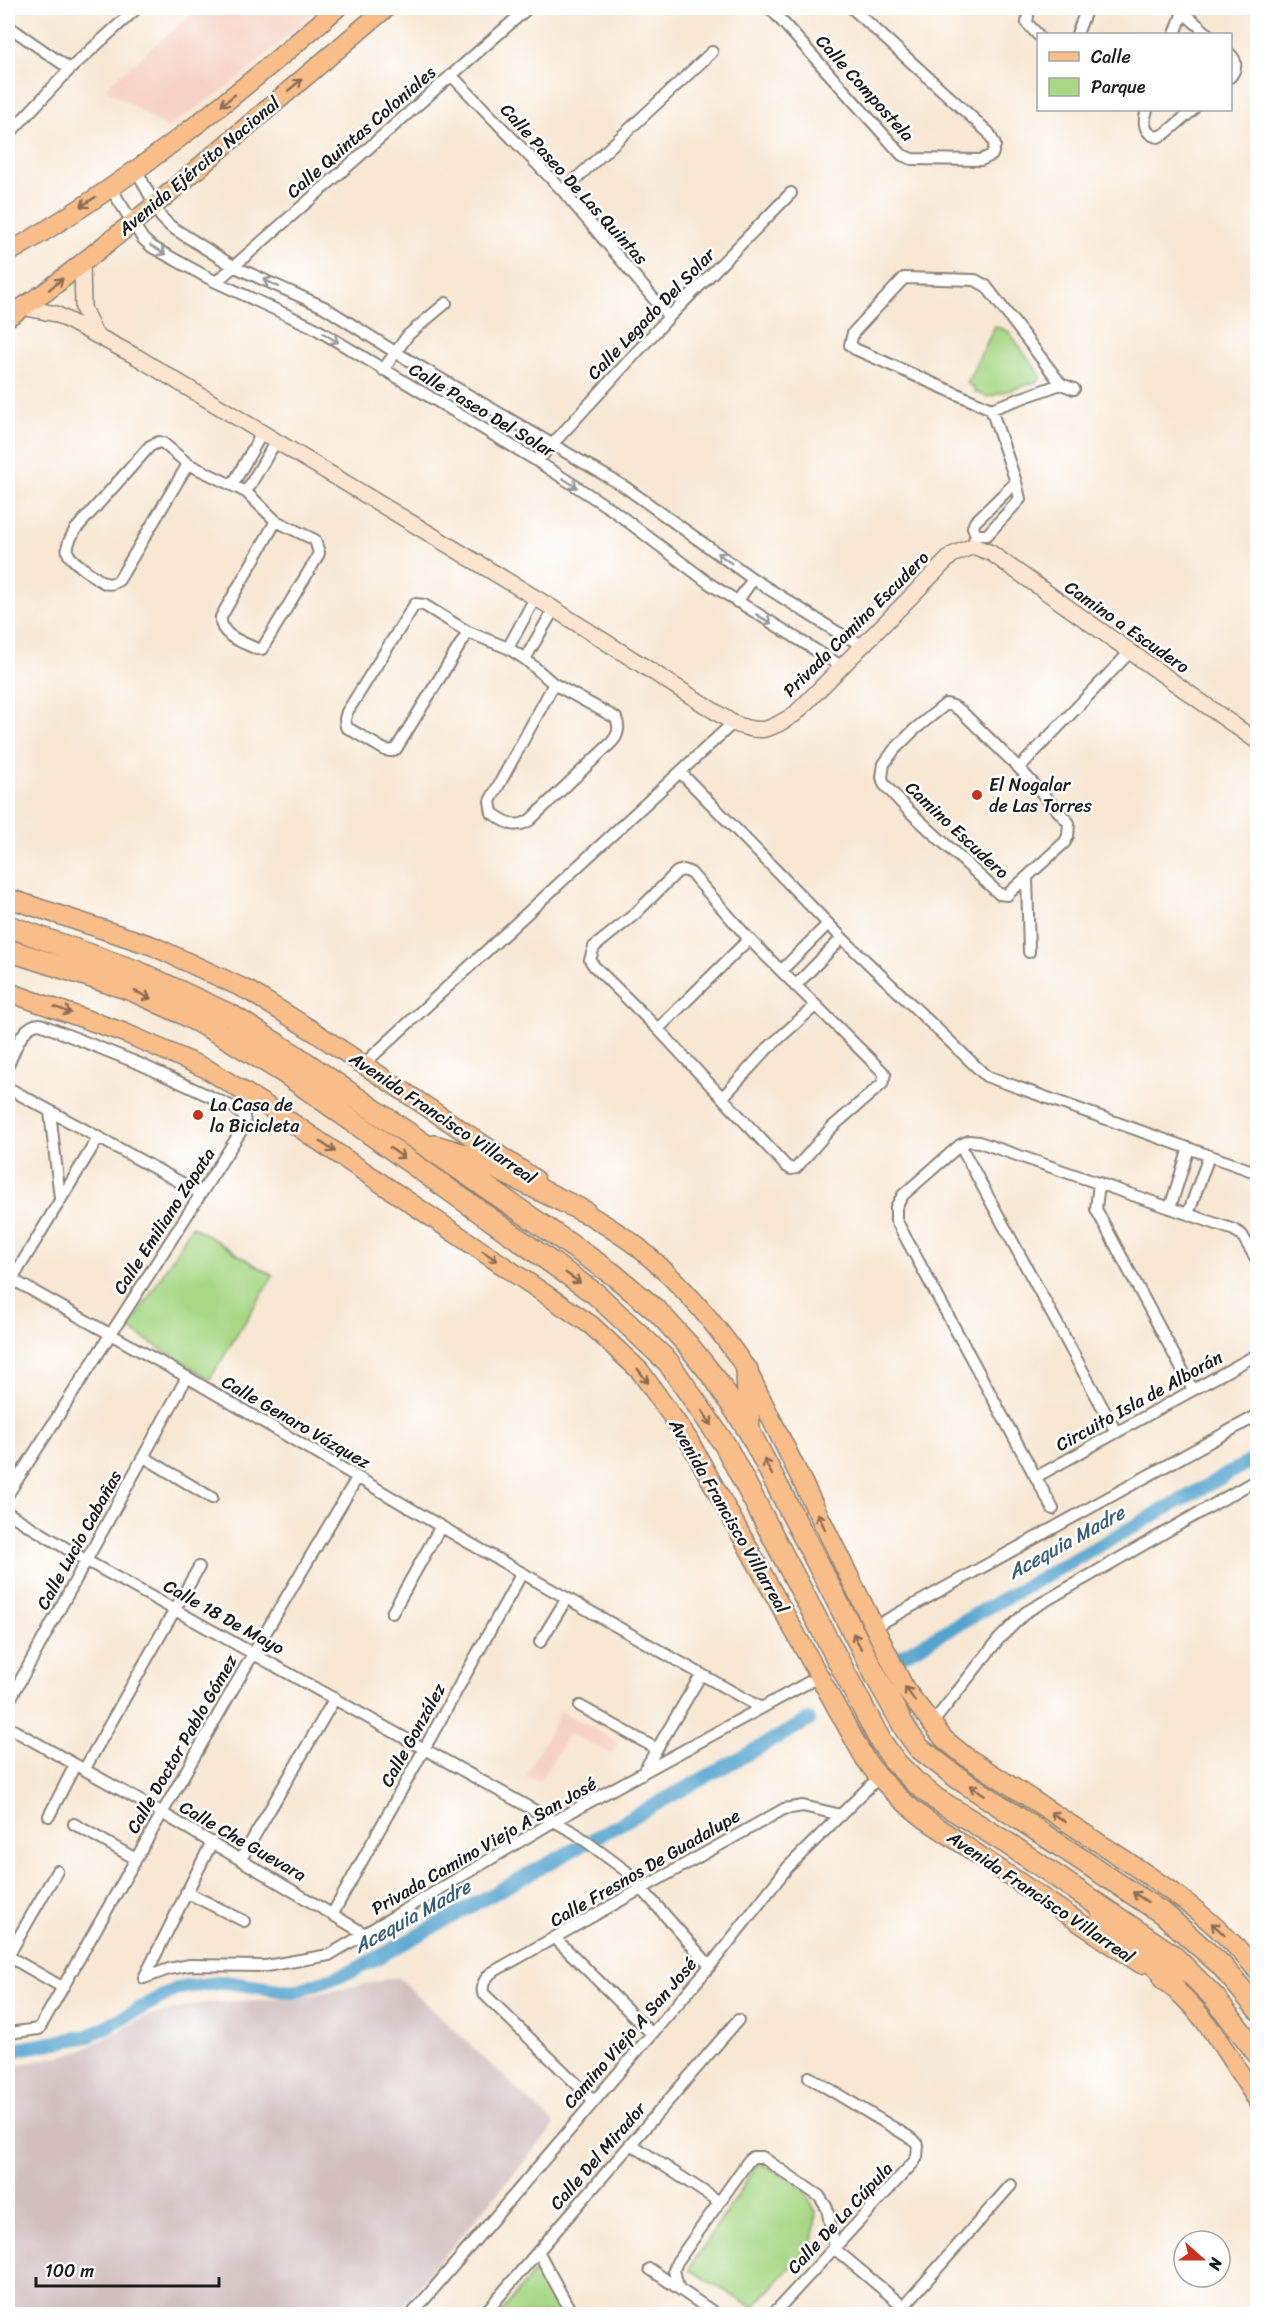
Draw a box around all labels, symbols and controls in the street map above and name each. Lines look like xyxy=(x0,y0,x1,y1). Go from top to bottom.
street label: Calle Compostela xyxy=(808,27,922,149)
legend xyxy=(1037,33,1232,111)
text: Calle xyxy=(1091,41,1131,73)
street label: Calle Quintas Coloniales xyxy=(279,57,444,206)
text: Parque xyxy=(1091,71,1146,103)
one-way arrow xyxy=(287,78,302,92)
street label: Avenida Ejército Nacional xyxy=(110,88,288,244)
one-way arrow xyxy=(221,93,237,106)
street label: Calle Paseo De Las Quintas xyxy=(492,95,656,273)
one-way arrow xyxy=(80,196,97,208)
street label: Calle Legado Del Solar xyxy=(579,239,724,388)
one-way arrow xyxy=(149,244,166,256)
one-way arrow xyxy=(262,277,280,288)
one-way arrow xyxy=(48,278,64,291)
one-way arrow xyxy=(322,333,339,345)
street label: Calle Paseo Del Solar xyxy=(403,354,563,467)
one-way arrow xyxy=(561,477,578,489)
street label: Privada Camino Escudero xyxy=(775,543,937,705)
one-way arrow xyxy=(717,552,733,564)
street label: Camino a Escudero xyxy=(1058,572,1196,682)
one-way arrow xyxy=(755,613,772,625)
place label: El Nogalar de Las Torres xyxy=(989,769,1093,822)
street label: Camino Escudero xyxy=(897,773,1017,887)
marker: El Nogalar de Las Torres xyxy=(970,788,984,802)
one-way arrow xyxy=(133,989,151,1001)
one-way arrow xyxy=(53,1006,72,1017)
street label: Avenida Francisco Villarreal xyxy=(342,1042,544,1193)
place label: La Casa de la Bicicleta xyxy=(210,1089,300,1142)
marker: La Casa de la Bicicleta xyxy=(191,1108,205,1122)
street label: Calle Emiliano Zapata xyxy=(104,1141,224,1301)
one-way arrow xyxy=(319,1141,336,1153)
one-way arrow xyxy=(388,1147,405,1159)
one-way arrow xyxy=(481,1250,498,1262)
one-way arrow xyxy=(565,1272,581,1284)
street label: Circuito Isla de Alborán xyxy=(1049,1341,1229,1460)
street label: Calle Genaro Vázquez xyxy=(215,1366,377,1478)
one-way arrow xyxy=(636,1368,649,1384)
one-way arrow xyxy=(701,1409,713,1425)
street label: Avenida Francisco Villarreal xyxy=(659,1412,798,1620)
one-way arrow xyxy=(762,1459,773,1477)
street label: Calle Lucio Cabañas xyxy=(27,1463,131,1616)
water label: Acequia Madre xyxy=(1000,1495,1133,1590)
one-way arrow xyxy=(815,1512,827,1530)
street label: Calle 18 De Mayo xyxy=(157,1570,291,1664)
one-way arrow xyxy=(851,1632,863,1650)
street label: Calle Doctor Pablo Gómez xyxy=(118,1648,247,1840)
street label: Calle González xyxy=(371,1677,455,1793)
one-way arrow xyxy=(904,1687,916,1703)
street label: Privada Camino Viejo A San José xyxy=(365,1768,603,1924)
one-way arrow xyxy=(968,1783,985,1796)
street label: Calle Che Guevara xyxy=(173,1792,313,1890)
street label: Calle Fresnos De Guadalupe xyxy=(543,1800,747,1936)
one-way arrow xyxy=(1051,1811,1067,1823)
street label: Avenida Francisco Villarreal xyxy=(940,1821,1142,1972)
water label: Acequia Madre xyxy=(346,1869,479,1964)
one-way arrow xyxy=(1132,1891,1148,1903)
one-way arrow xyxy=(1210,1922,1225,1936)
street label: Camino Viejo A San José xyxy=(555,1950,705,2116)
street label: Calle Del Mirador xyxy=(542,2093,656,2218)
street label: Calle De La Cúpula xyxy=(779,2154,901,2282)
north arrow xyxy=(1172,2229,1232,2289)
scale bar xyxy=(36,2250,219,2288)
text: N xyxy=(1200,2253,1231,2275)
text: 100 m xyxy=(45,2255,94,2287)

